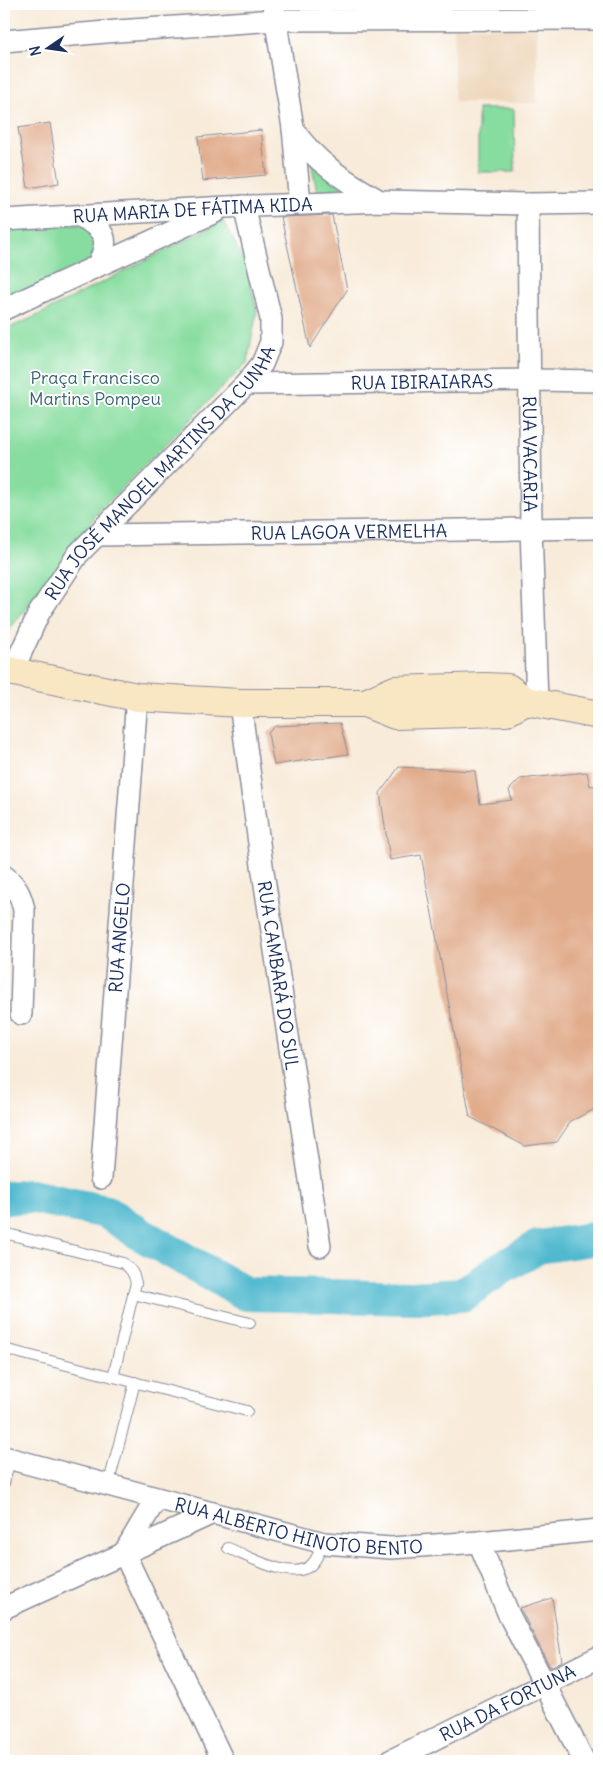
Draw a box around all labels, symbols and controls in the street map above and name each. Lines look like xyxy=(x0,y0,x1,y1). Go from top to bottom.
north arrow xyxy=(22,22,72,72)
text: N xyxy=(25,44,45,58)
street label: RUA MARIA DE FÁTIMA KIDA xyxy=(72,192,313,227)
street label: RUA JOSÉ MANOEL MARTINS DA CUNHA xyxy=(39,342,280,604)
park label: Praça Francisco Martins Pompeu xyxy=(29,366,161,410)
street label: RUA IBIRAIARAS xyxy=(351,369,493,394)
street label: RUA VACARIA xyxy=(518,396,542,512)
street label: RUA LAGOA VERMELHA xyxy=(251,519,447,544)
street label: RUA CAMBARÁ DO SUL xyxy=(253,879,305,1072)
street label: RUA ANGELO xyxy=(103,882,135,994)
street label: RUA ALBERTO HINOTO BENTO xyxy=(172,1492,424,1560)
street label: RUA DA FORTUNA xyxy=(435,1659,579,1746)

